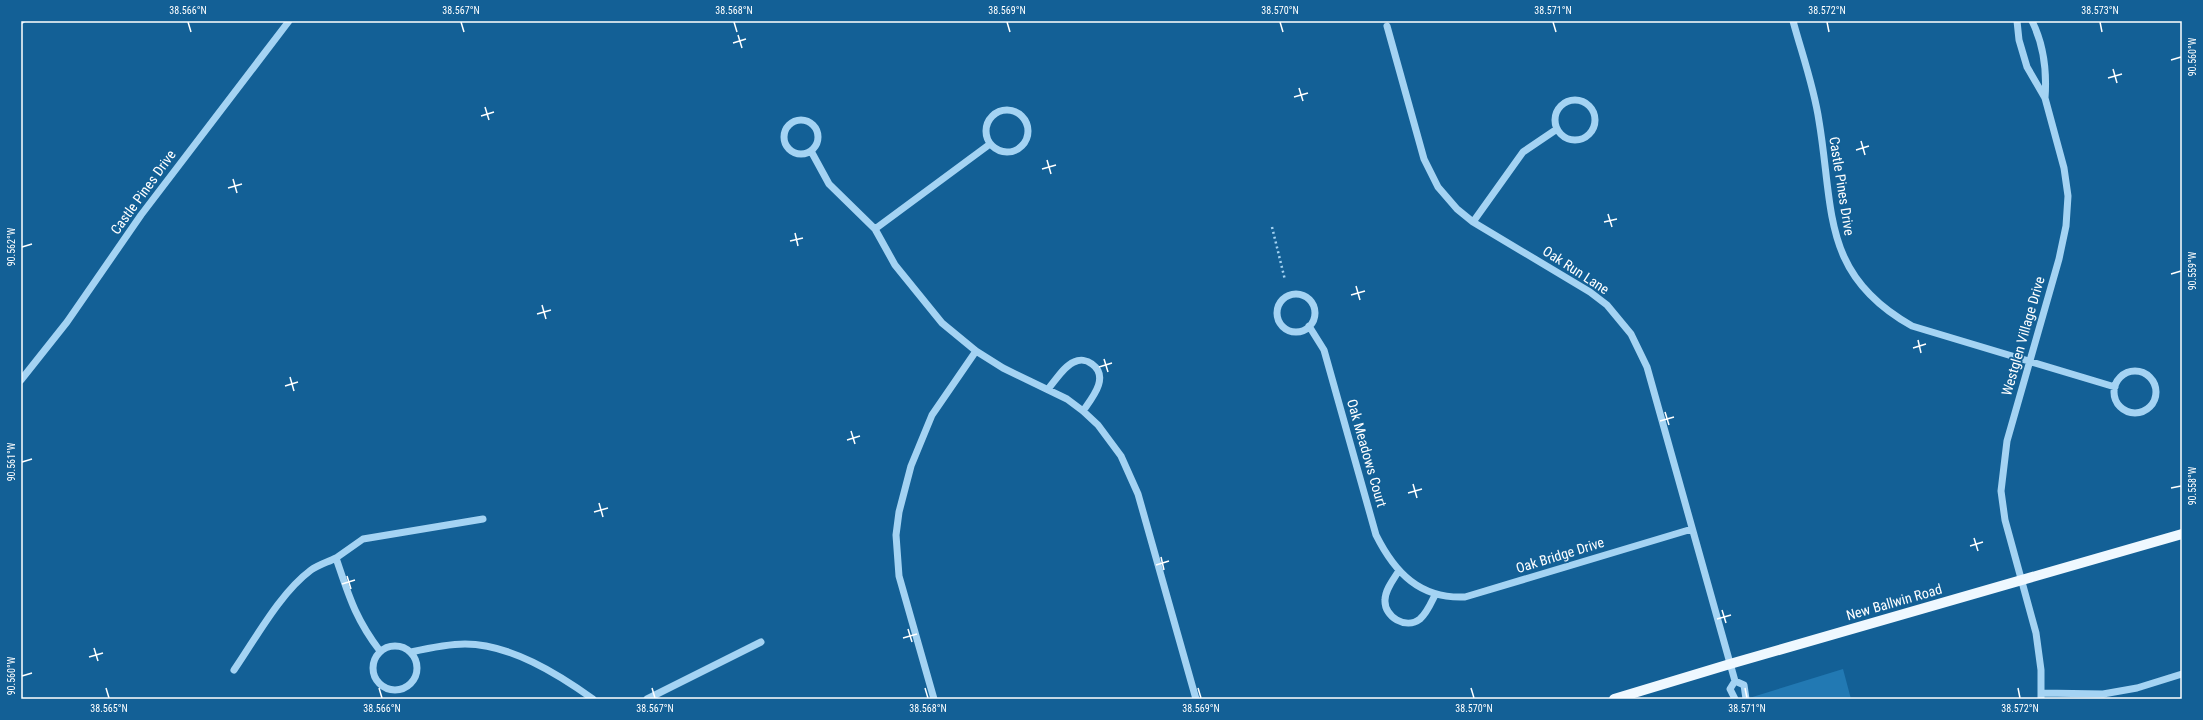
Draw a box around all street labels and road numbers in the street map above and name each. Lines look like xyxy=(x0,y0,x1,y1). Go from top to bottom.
street label: Castle Pines Drive xyxy=(1826,135,1858,237)
street label: Castle Pines Drive xyxy=(107,146,179,237)
street label: Oak Run Lane xyxy=(1540,243,1612,298)
street label: Westglen Village Drive xyxy=(1998,274,2048,397)
street label: Oak Meadows Court xyxy=(1344,397,1390,509)
street label: Oak Bridge Drive xyxy=(1514,534,1606,576)
street label: New Ballwin Road xyxy=(1844,581,1944,623)

